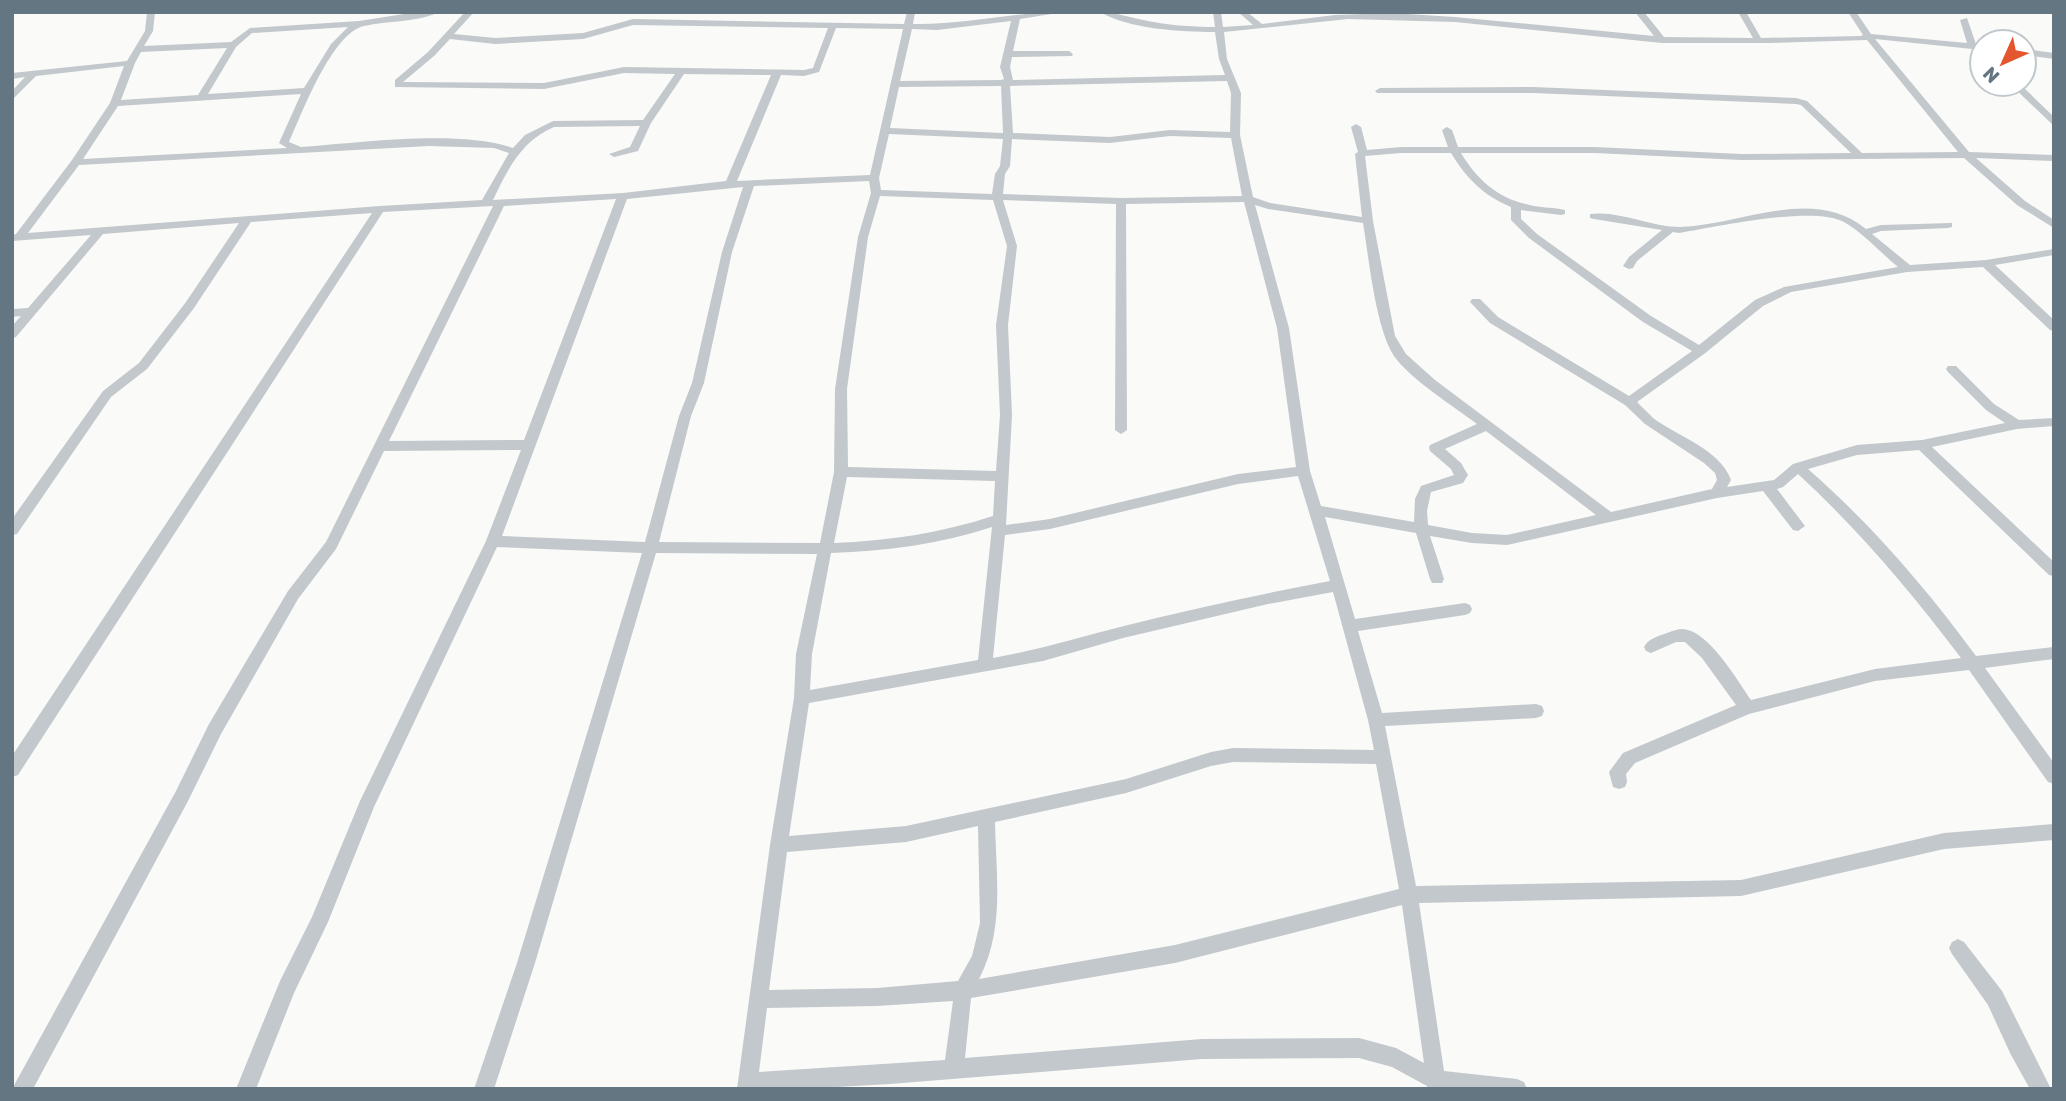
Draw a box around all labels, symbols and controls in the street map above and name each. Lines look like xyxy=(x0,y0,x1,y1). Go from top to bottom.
north arrow xyxy=(1968,28,2038,98)
text: N xyxy=(1978,62,2004,88)

